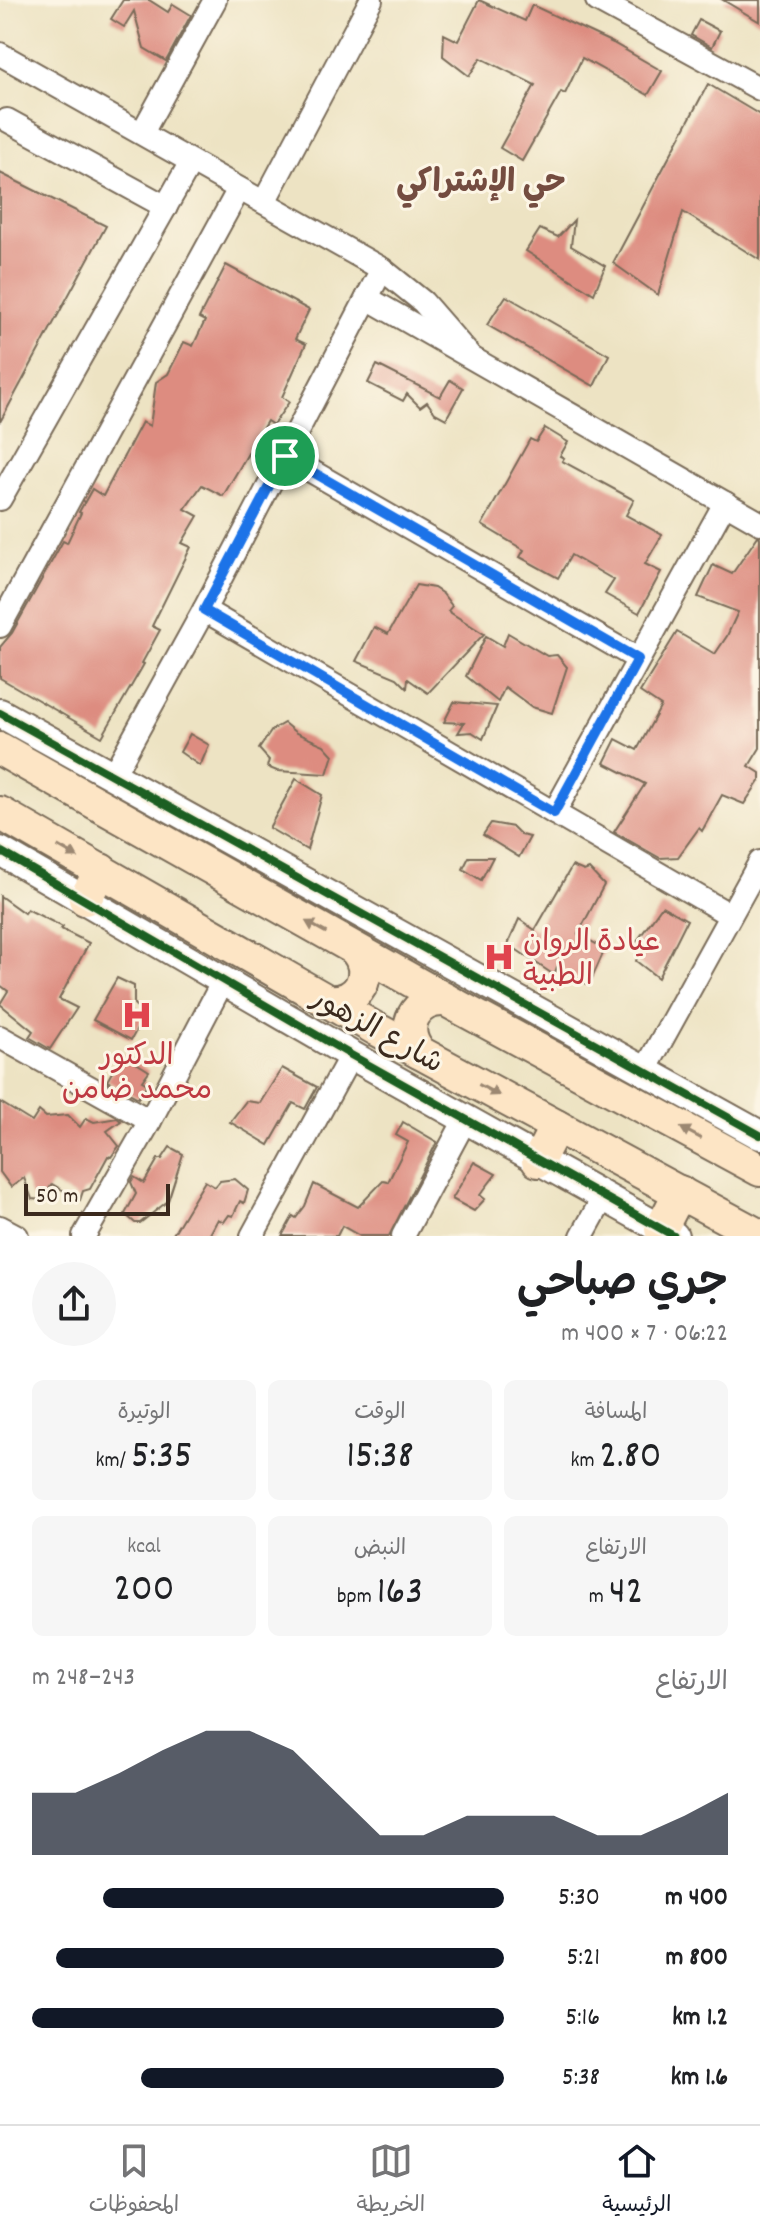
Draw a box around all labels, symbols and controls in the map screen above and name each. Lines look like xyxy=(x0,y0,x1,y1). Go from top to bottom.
district label: حي الإشتراكي xyxy=(396,162,566,209)
pin xyxy=(251,422,319,490)
icon: arrive xyxy=(263,434,307,478)
one-way arrow xyxy=(57,845,79,859)
one-way arrow xyxy=(305,920,328,934)
place label: عيادة الروان الطبية xyxy=(523,923,660,1000)
hospital icon: عيادة الروان الطبية xyxy=(482,940,516,974)
street label: شارع الزهور xyxy=(301,978,450,1087)
hospital icon: الدكتور محمد ضامن xyxy=(120,998,154,1032)
place label: الدكتور محمد ضامن xyxy=(62,1037,212,1114)
one-way arrow xyxy=(478,1083,501,1097)
one-way arrow xyxy=(680,1127,703,1140)
scale bar xyxy=(24,1180,170,1216)
text: 50 m xyxy=(36,1182,78,1213)
text: جري صباحي xyxy=(517,1254,728,1317)
button: share xyxy=(32,1262,116,1346)
text: 06:22 · 7 × 400 m xyxy=(561,1316,728,1353)
text: الوتيرة xyxy=(117,1398,171,1429)
text: الوقت xyxy=(354,1398,406,1429)
text: المسافة xyxy=(585,1398,647,1429)
text: 5:35 xyxy=(131,1430,192,1487)
text: 15:38 xyxy=(346,1430,414,1487)
text: 2.80 xyxy=(600,1430,662,1487)
text: /km xyxy=(96,1446,131,1477)
text: km xyxy=(570,1446,600,1477)
text: kcal xyxy=(127,1532,161,1563)
text: النبض xyxy=(354,1534,406,1565)
text: الارتفاع xyxy=(585,1534,647,1565)
text: 200 xyxy=(113,1563,175,1620)
text: 163 xyxy=(377,1566,423,1623)
text: 42 xyxy=(609,1566,643,1623)
text: bpm xyxy=(337,1582,377,1613)
text: m xyxy=(589,1582,609,1613)
text: 243–248 m xyxy=(32,1660,135,1697)
text: الارتفاع xyxy=(655,1665,728,1702)
text: 5:30 xyxy=(558,1880,600,1917)
text: 400 m xyxy=(665,1880,728,1917)
text: 5:21 xyxy=(567,1940,600,1977)
text: 800 m xyxy=(665,1940,728,1977)
text: 5:16 xyxy=(565,2000,600,2037)
text: 1.2 km xyxy=(672,2000,728,2037)
text: 5:38 xyxy=(562,2060,600,2097)
text: 1.6 km xyxy=(671,2060,728,2097)
tab: المحفوظات xyxy=(89,2139,179,2223)
tab: الخريطة xyxy=(356,2139,425,2223)
tab: الرئيسية xyxy=(602,2139,671,2223)

